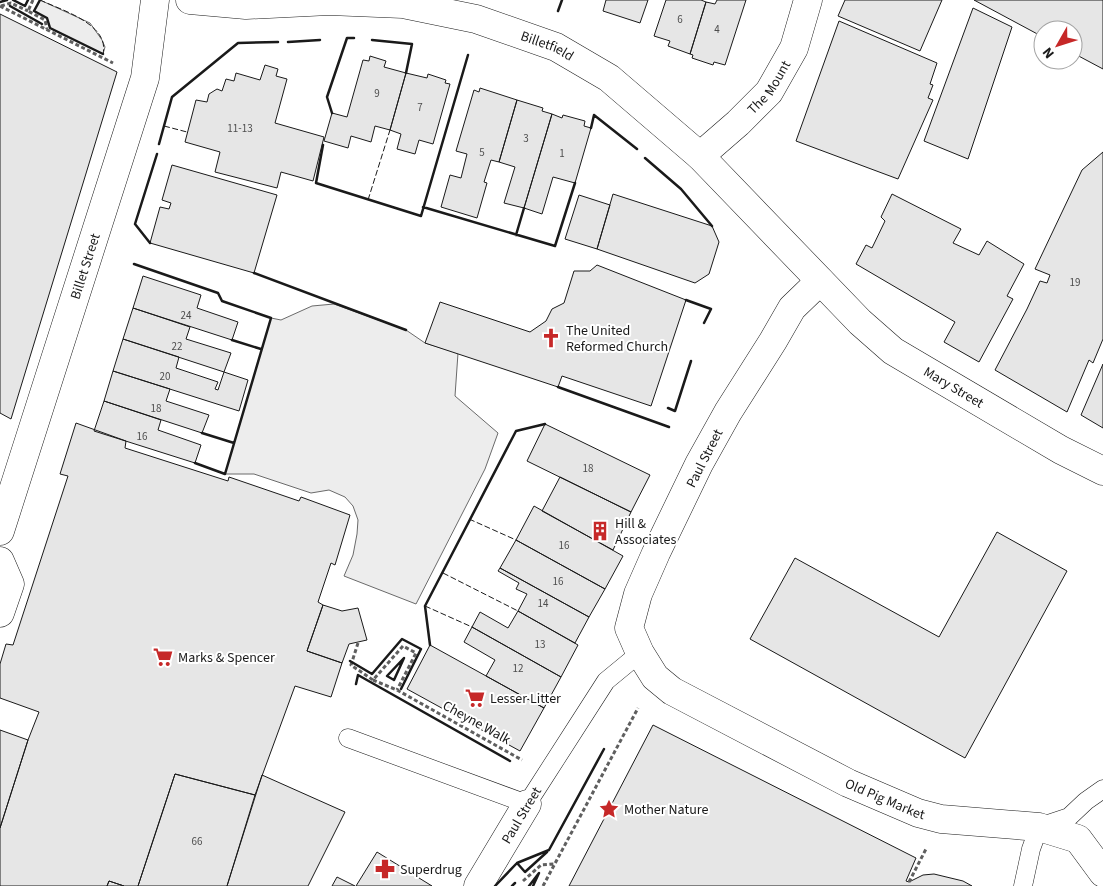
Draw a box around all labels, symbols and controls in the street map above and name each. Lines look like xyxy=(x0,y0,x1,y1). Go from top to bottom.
house number: 6 xyxy=(677,12,683,27)
north arrow xyxy=(1033,20,1083,70)
house number: 4 xyxy=(714,22,720,37)
street label: Billetfield xyxy=(518,26,577,66)
text: N xyxy=(1038,43,1059,62)
street label: The Mount xyxy=(743,57,796,119)
house number: 9 xyxy=(374,86,380,101)
house number: 7 xyxy=(417,100,423,115)
house number: 11-13 xyxy=(227,121,253,136)
house number: 3 xyxy=(523,131,529,146)
house number: 5 xyxy=(479,145,485,160)
house number: 1 xyxy=(559,146,565,161)
street label: Billet Street xyxy=(66,231,106,302)
house number: 19 xyxy=(1070,275,1080,290)
house number: 24 xyxy=(181,308,192,323)
place label: The United Reformed Church xyxy=(566,321,668,357)
church icon: The United Reformed Church xyxy=(540,327,562,349)
house number: 22 xyxy=(172,339,182,354)
street label: Mary Street xyxy=(919,362,987,413)
house number: 20 xyxy=(160,369,170,384)
house number: 18 xyxy=(151,401,162,416)
street label: Paul Street xyxy=(682,425,728,491)
house number: 16 xyxy=(137,429,148,444)
house number: 18 xyxy=(583,461,594,476)
place label: Hill & Associates xyxy=(615,514,676,550)
building icon: Hill & Associates xyxy=(589,520,611,542)
house number: 16 xyxy=(559,538,570,553)
house number: 16 xyxy=(553,574,564,589)
house number: 14 xyxy=(538,596,549,611)
house number: 13 xyxy=(535,637,545,652)
supermarket icon: Marks & Spencer xyxy=(152,646,174,668)
place label: Marks & Spencer xyxy=(178,648,275,668)
house number: 12 xyxy=(513,661,523,676)
supermarket icon: Lesser Litter xyxy=(464,687,486,709)
place label: Lesser Litter xyxy=(490,689,561,709)
street label: Cheyne Walk xyxy=(439,696,514,750)
street label: Old Pig Market xyxy=(842,774,927,825)
street label: Paul Street xyxy=(497,783,547,848)
place icon: Mother Nature xyxy=(598,798,620,820)
place label: Mother Nature xyxy=(624,800,708,820)
house number: 66 xyxy=(192,834,203,849)
pharmacy icon: Superdrug xyxy=(374,858,396,880)
place label: Superdrug xyxy=(400,860,462,880)

